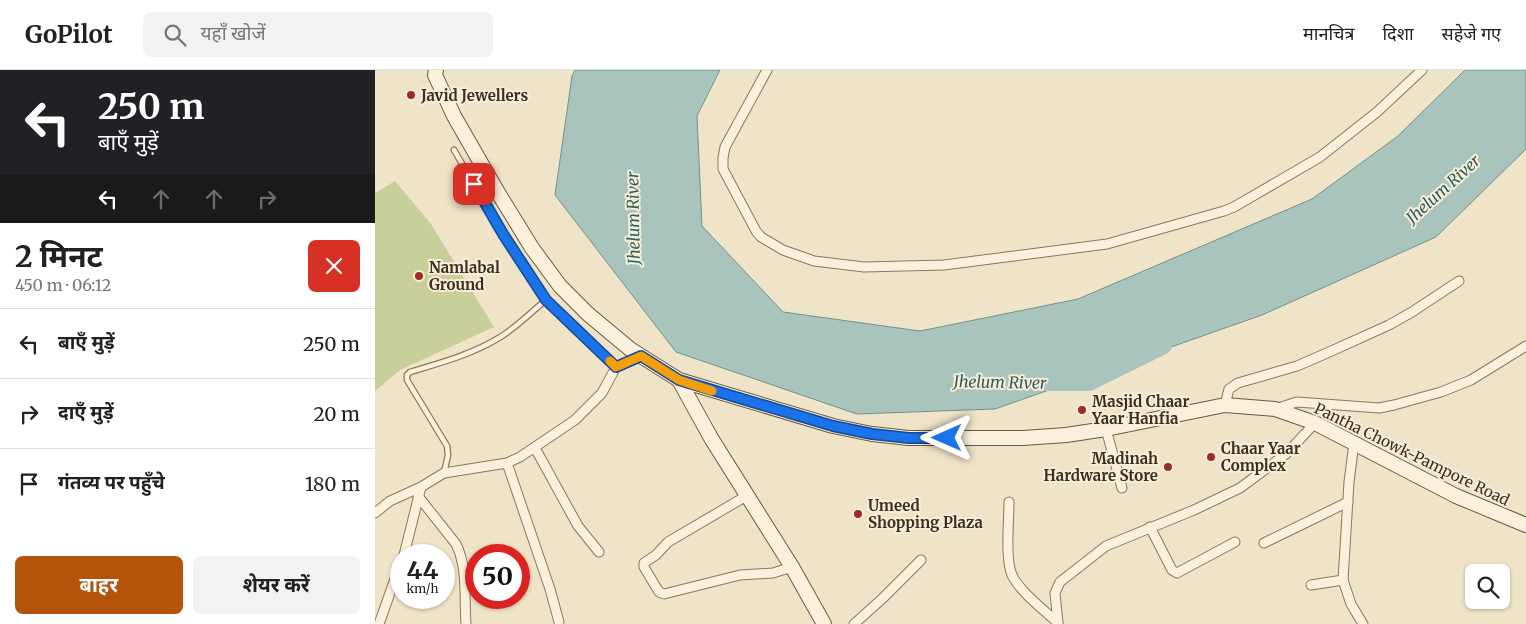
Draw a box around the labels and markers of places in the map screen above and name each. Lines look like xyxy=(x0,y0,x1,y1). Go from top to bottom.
place label: Javid Jewellers xyxy=(420,86,528,105)
marker: Javid Jewellers xyxy=(405,89,417,101)
pin xyxy=(453,163,495,205)
place label: Namlabal Ground xyxy=(429,258,500,294)
marker: Namlabal Ground xyxy=(413,270,425,282)
place label: Masjid Chaar Yaar Hanfia xyxy=(1091,392,1189,428)
marker: Masjid Chaar Yaar Hanfia xyxy=(1076,404,1088,416)
place label: Chaar Yaar Complex xyxy=(1221,439,1301,475)
place label: Madinah Hardware Store xyxy=(1044,449,1158,485)
marker: Chaar Yaar Complex xyxy=(1205,451,1217,463)
marker: Madinah Hardware Store xyxy=(1162,461,1174,473)
place label: Umeed Shopping Plaza xyxy=(868,496,983,532)
marker: Umeed Shopping Plaza xyxy=(852,508,864,520)

